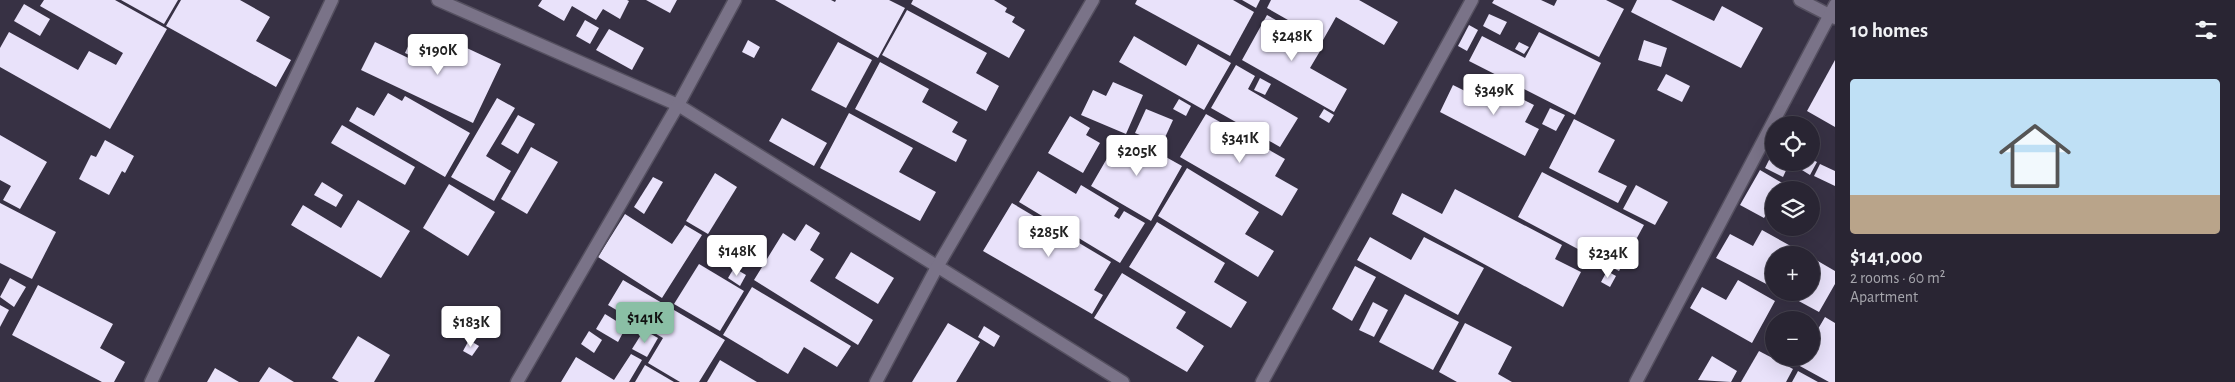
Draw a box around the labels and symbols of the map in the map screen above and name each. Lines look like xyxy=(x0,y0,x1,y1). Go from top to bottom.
pin: $248K xyxy=(1257,20,1327,62)
pin: $190K xyxy=(403,34,473,76)
pin: $349K xyxy=(1459,74,1529,116)
pin: $341K xyxy=(1205,121,1275,164)
pin: $205K xyxy=(1102,134,1172,177)
pin: $285K xyxy=(1014,216,1084,258)
pin: $148K xyxy=(702,234,772,277)
pin: $234K xyxy=(1573,236,1643,279)
pin: $141K xyxy=(610,302,680,344)
pin: $183K xyxy=(436,306,506,348)

